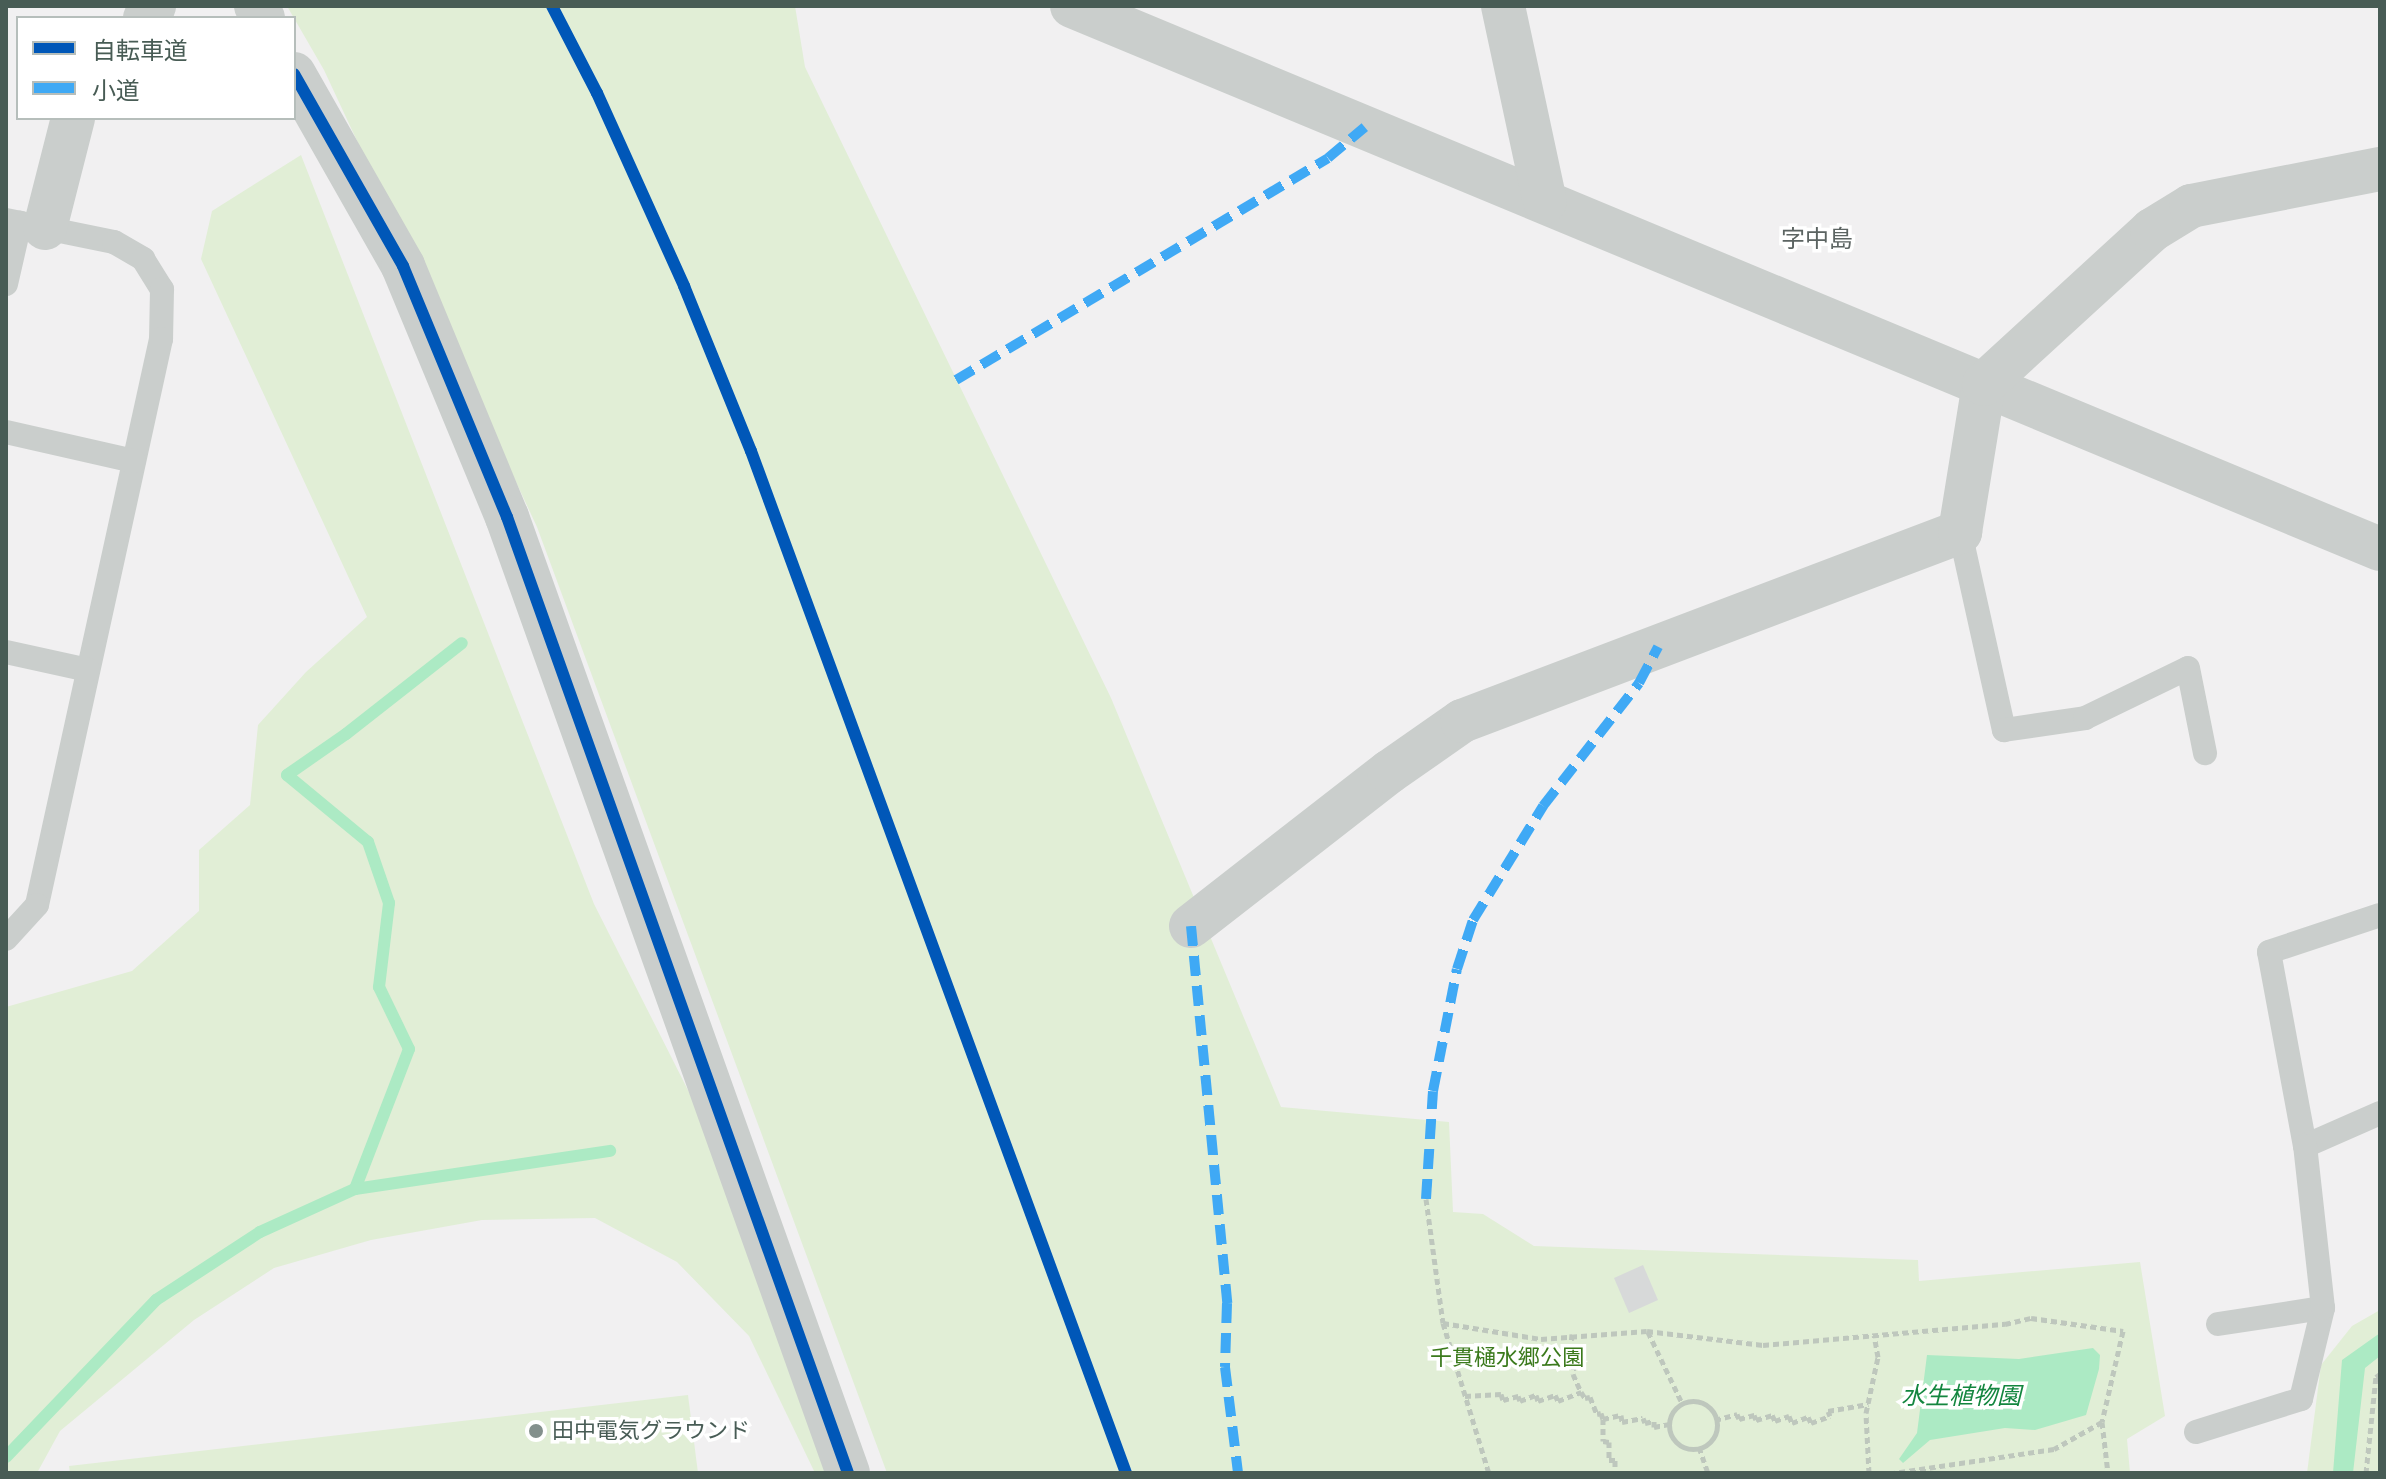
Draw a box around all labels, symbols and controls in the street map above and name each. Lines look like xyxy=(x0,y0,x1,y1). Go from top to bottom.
legend xyxy=(16,16,296,120)
text: 自転車道 xyxy=(92,33,188,66)
text: 小道 xyxy=(92,73,140,106)
district label: 字中島 xyxy=(1781,224,1853,252)
park label: 千貫樋水郷公園 xyxy=(1430,1345,1584,1371)
water label: 水生植物園 xyxy=(1901,1381,2021,1409)
place label: 田中電気グラウンド xyxy=(552,1418,750,1444)
marker: 田中電気グラウンド xyxy=(527,1422,545,1440)

